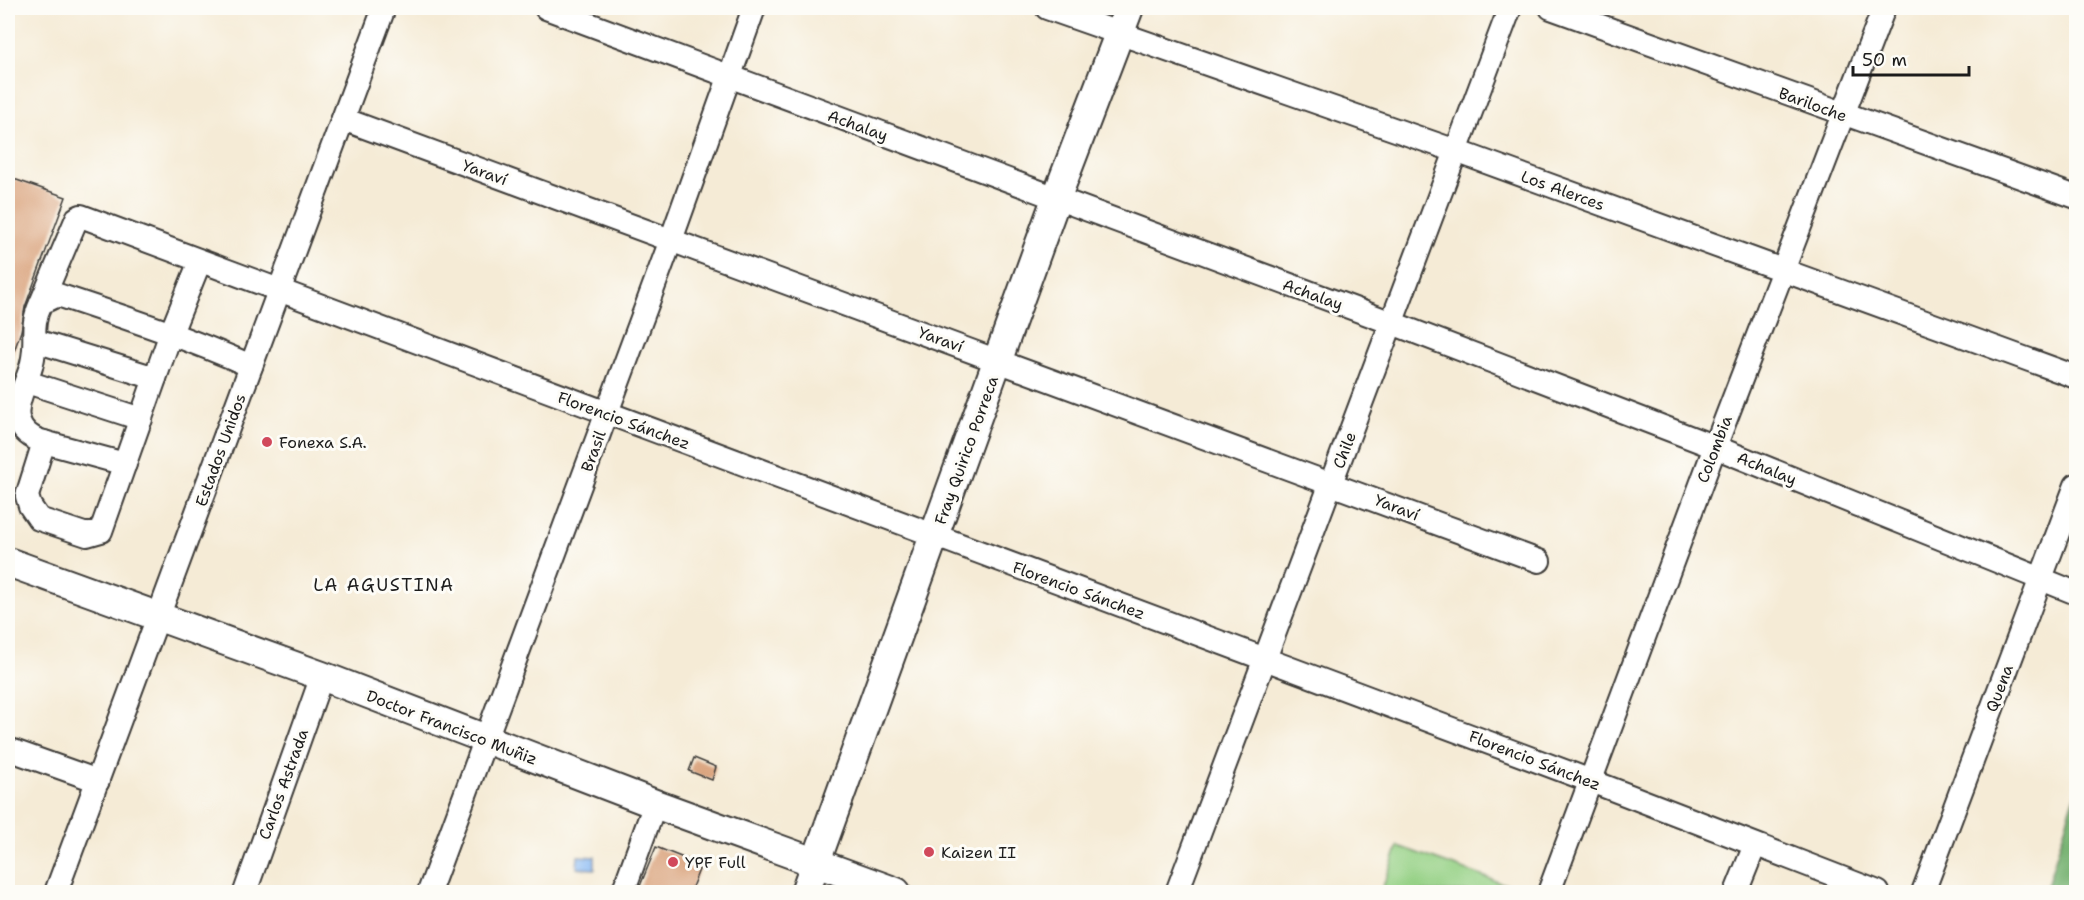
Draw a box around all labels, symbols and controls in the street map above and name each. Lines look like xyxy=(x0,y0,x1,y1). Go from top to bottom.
scale bar xyxy=(1853,39,1968,77)
text: 50 m xyxy=(1862,48,1907,72)
street label: Bariloche xyxy=(1776,82,1850,127)
street label: Achalay xyxy=(825,105,891,146)
street label: Yaraví xyxy=(459,155,511,190)
street label: Los Alerces xyxy=(1518,166,1608,215)
street label: Achalay xyxy=(1280,274,1346,315)
street label: Yaraví xyxy=(915,322,967,357)
street label: Fray Quirico Porreca xyxy=(930,373,1003,527)
street label: Florencio Sánchez xyxy=(555,387,693,454)
street label: Estados Unidos xyxy=(190,391,251,509)
street label: Colombia xyxy=(1692,412,1737,486)
street label: Brasil xyxy=(576,427,611,475)
street label: Chile xyxy=(1328,429,1361,471)
place label: Fonexa S.A. xyxy=(279,432,367,453)
marker: Fonexa S.A. xyxy=(260,435,274,449)
street label: Achalay xyxy=(1734,447,1800,490)
street label: Yaraví xyxy=(1371,489,1423,526)
street label: Florencio Sánchez xyxy=(1010,557,1148,624)
district label: LA AGUSTINA xyxy=(313,573,455,597)
street label: Quena xyxy=(1981,661,2018,715)
street label: Doctor Francisco Muñiz xyxy=(363,685,540,770)
street label: Carlos Astrada xyxy=(254,726,313,842)
street label: Florencio Sánchez xyxy=(1466,726,1604,795)
place label: Kaizen II xyxy=(941,842,1016,863)
marker: Kaizen II xyxy=(922,845,936,859)
place label: YPF Full xyxy=(685,852,746,873)
marker: YPF Full xyxy=(666,855,680,869)

